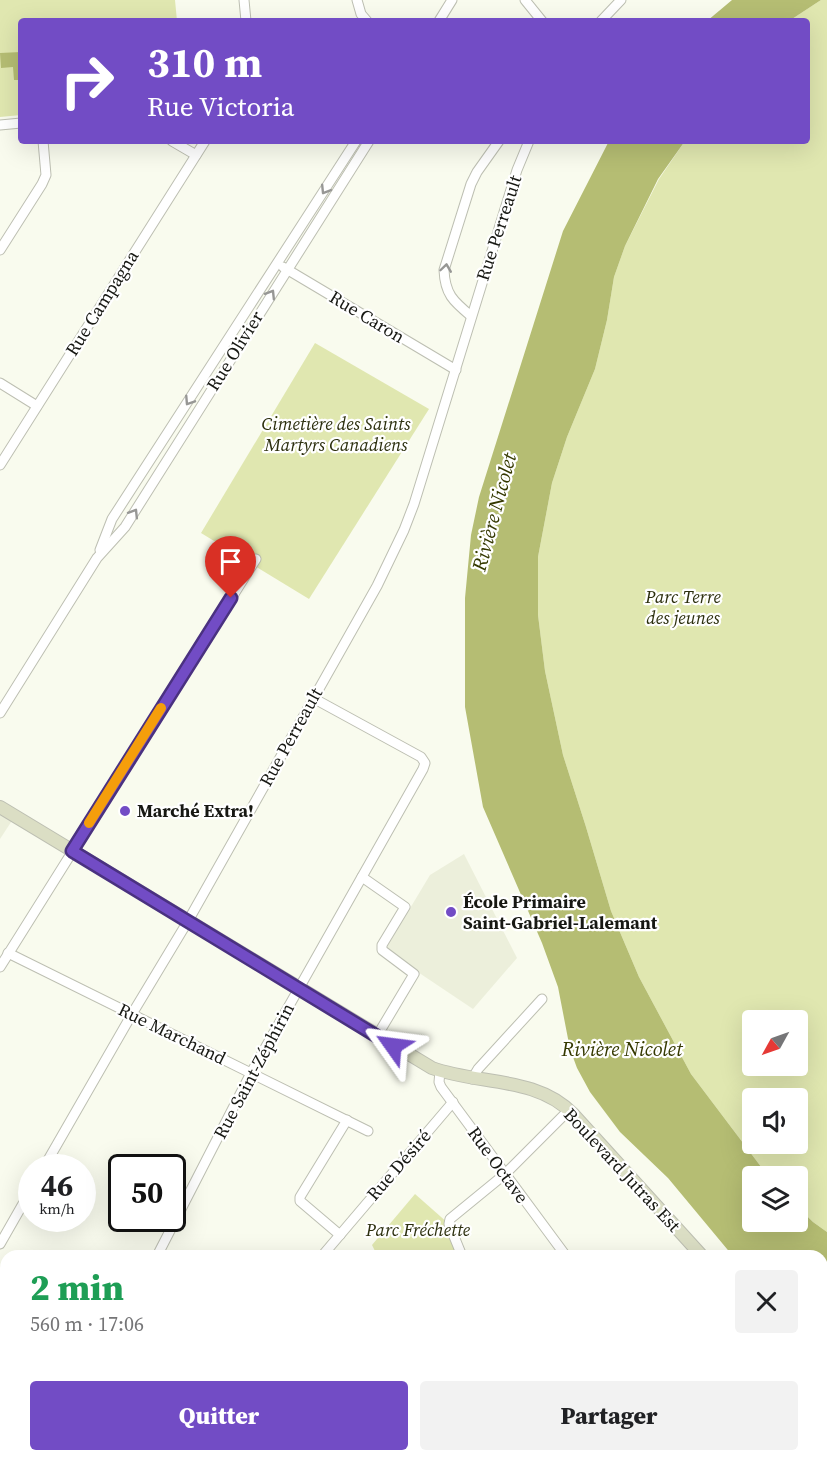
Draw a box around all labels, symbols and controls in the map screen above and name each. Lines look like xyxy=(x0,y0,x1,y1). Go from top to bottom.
text: 310 m xyxy=(147,33,262,91)
icon: right xyxy=(48,42,126,120)
text: Rue Victoria xyxy=(147,88,294,125)
street label: Rue Perreault xyxy=(470,172,527,284)
one-way arrow xyxy=(321,184,332,195)
street label: Rue Campagna xyxy=(59,244,145,360)
one-way arrow xyxy=(439,264,451,273)
street label: Rue Caron xyxy=(325,284,410,349)
one-way arrow xyxy=(264,290,276,300)
street label: Rue Olivier xyxy=(200,306,269,395)
one-way arrow xyxy=(185,395,196,406)
park label: Cimetière des Saints Martyrs Canadiens xyxy=(262,411,411,457)
water label: Rivière Nicolet xyxy=(465,449,524,575)
one-way arrow xyxy=(127,508,138,519)
pin xyxy=(205,536,256,598)
icon: arrive xyxy=(214,545,247,578)
park label: Parc Terre des jeunes xyxy=(644,584,721,630)
street label: Rue Perreault xyxy=(253,683,328,791)
place label: Marché Extra! xyxy=(137,798,254,823)
marker: Marché Extra! xyxy=(118,804,132,818)
place label: École Primaire Saint-Gabriel-Lalemant xyxy=(463,889,658,935)
marker: École Primaire Saint-Gabriel-Lalemant xyxy=(444,905,458,919)
street label: Rue Marchand xyxy=(114,997,230,1070)
street label: Rue Saint-Zéphirin xyxy=(207,998,300,1143)
north arrow xyxy=(742,1010,808,1076)
map controls xyxy=(742,1010,808,1232)
position arrow xyxy=(361,1014,425,1078)
water label: Rivière Nicolet xyxy=(560,1035,684,1063)
button: sound xyxy=(742,1088,808,1154)
street label: Boulevard Jutras Est xyxy=(558,1102,687,1237)
street label: Rue Octave xyxy=(462,1121,535,1208)
street label: Rue Désiré xyxy=(361,1124,437,1206)
speed limit sign: 50 xyxy=(108,1154,186,1232)
text: 46 xyxy=(41,1165,73,1206)
button: layers xyxy=(742,1166,808,1232)
text: km/h xyxy=(39,1198,75,1219)
park label: Parc Fréchette xyxy=(365,1217,471,1242)
text: 2 min xyxy=(30,1263,124,1312)
button: close xyxy=(735,1270,798,1333)
text: 560 m · 17:06 xyxy=(30,1310,144,1338)
button: Quitter xyxy=(30,1381,408,1450)
button: Partager xyxy=(420,1381,798,1450)

